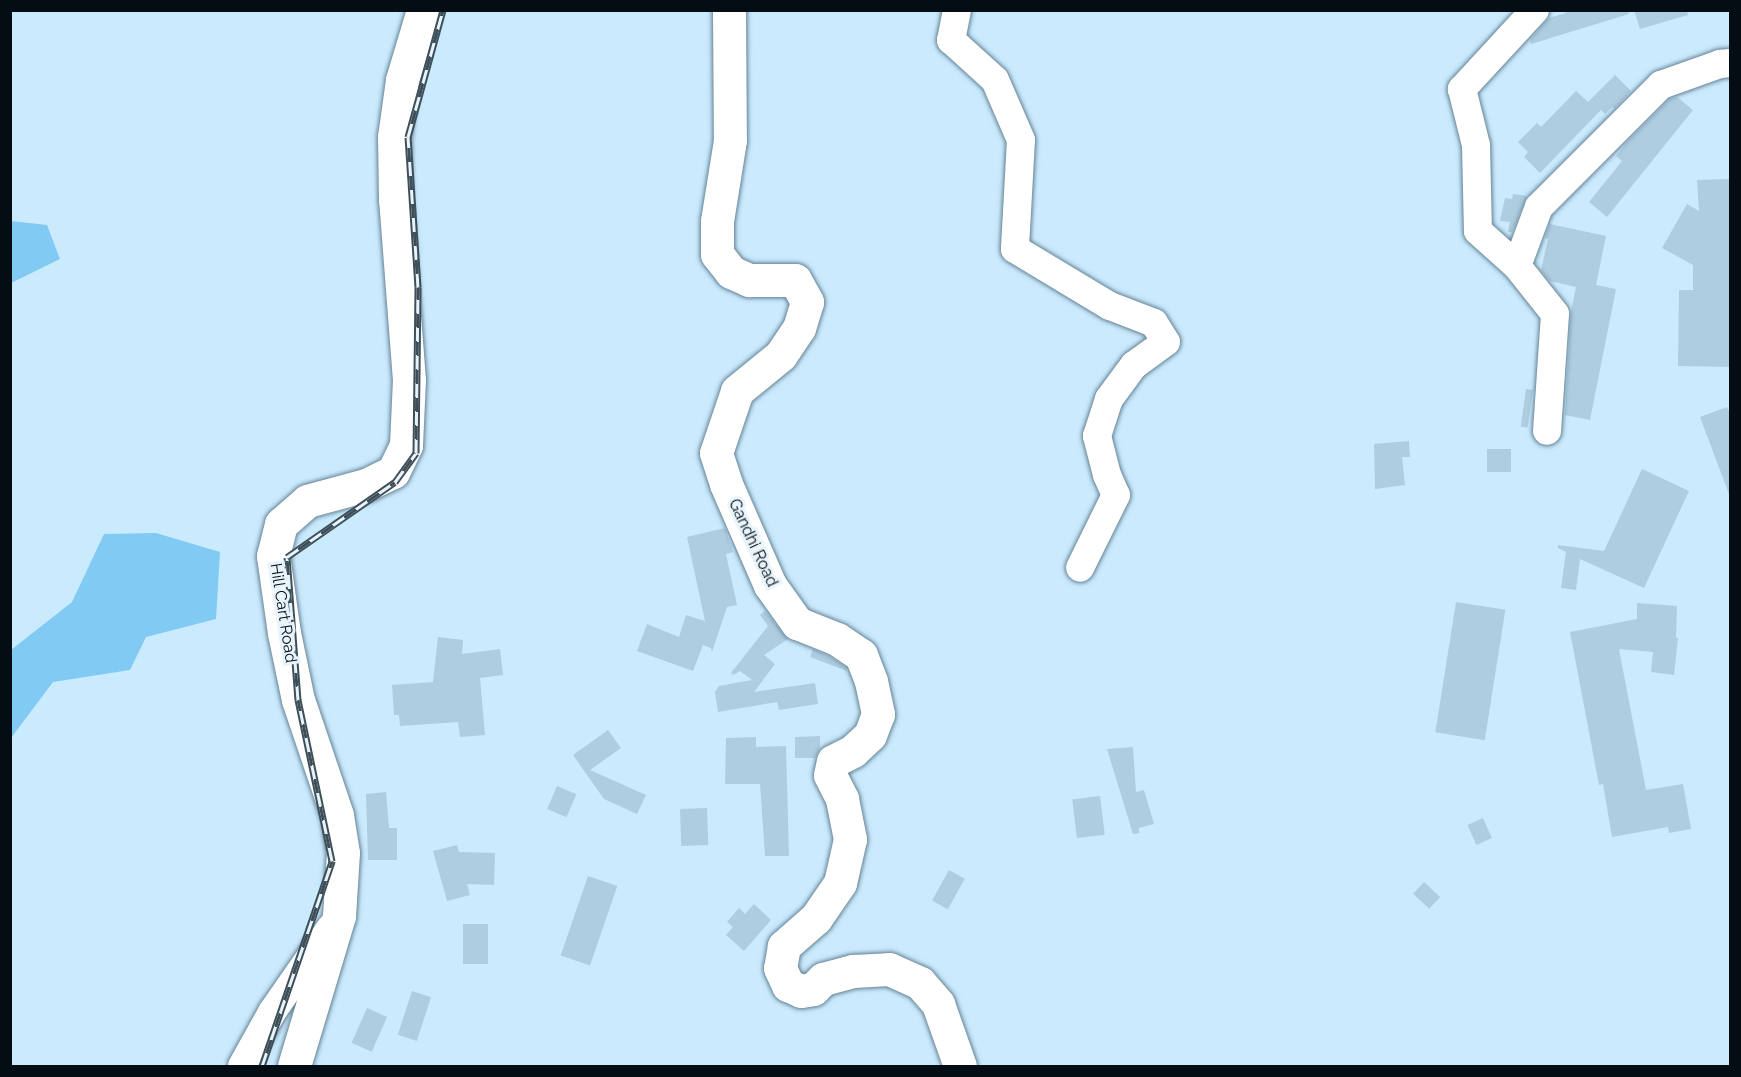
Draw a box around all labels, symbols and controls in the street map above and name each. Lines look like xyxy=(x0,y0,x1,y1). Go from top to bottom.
street label: Gandhi Road xyxy=(724,496,782,590)
street label: Hill Cart Road xyxy=(266,562,300,664)

